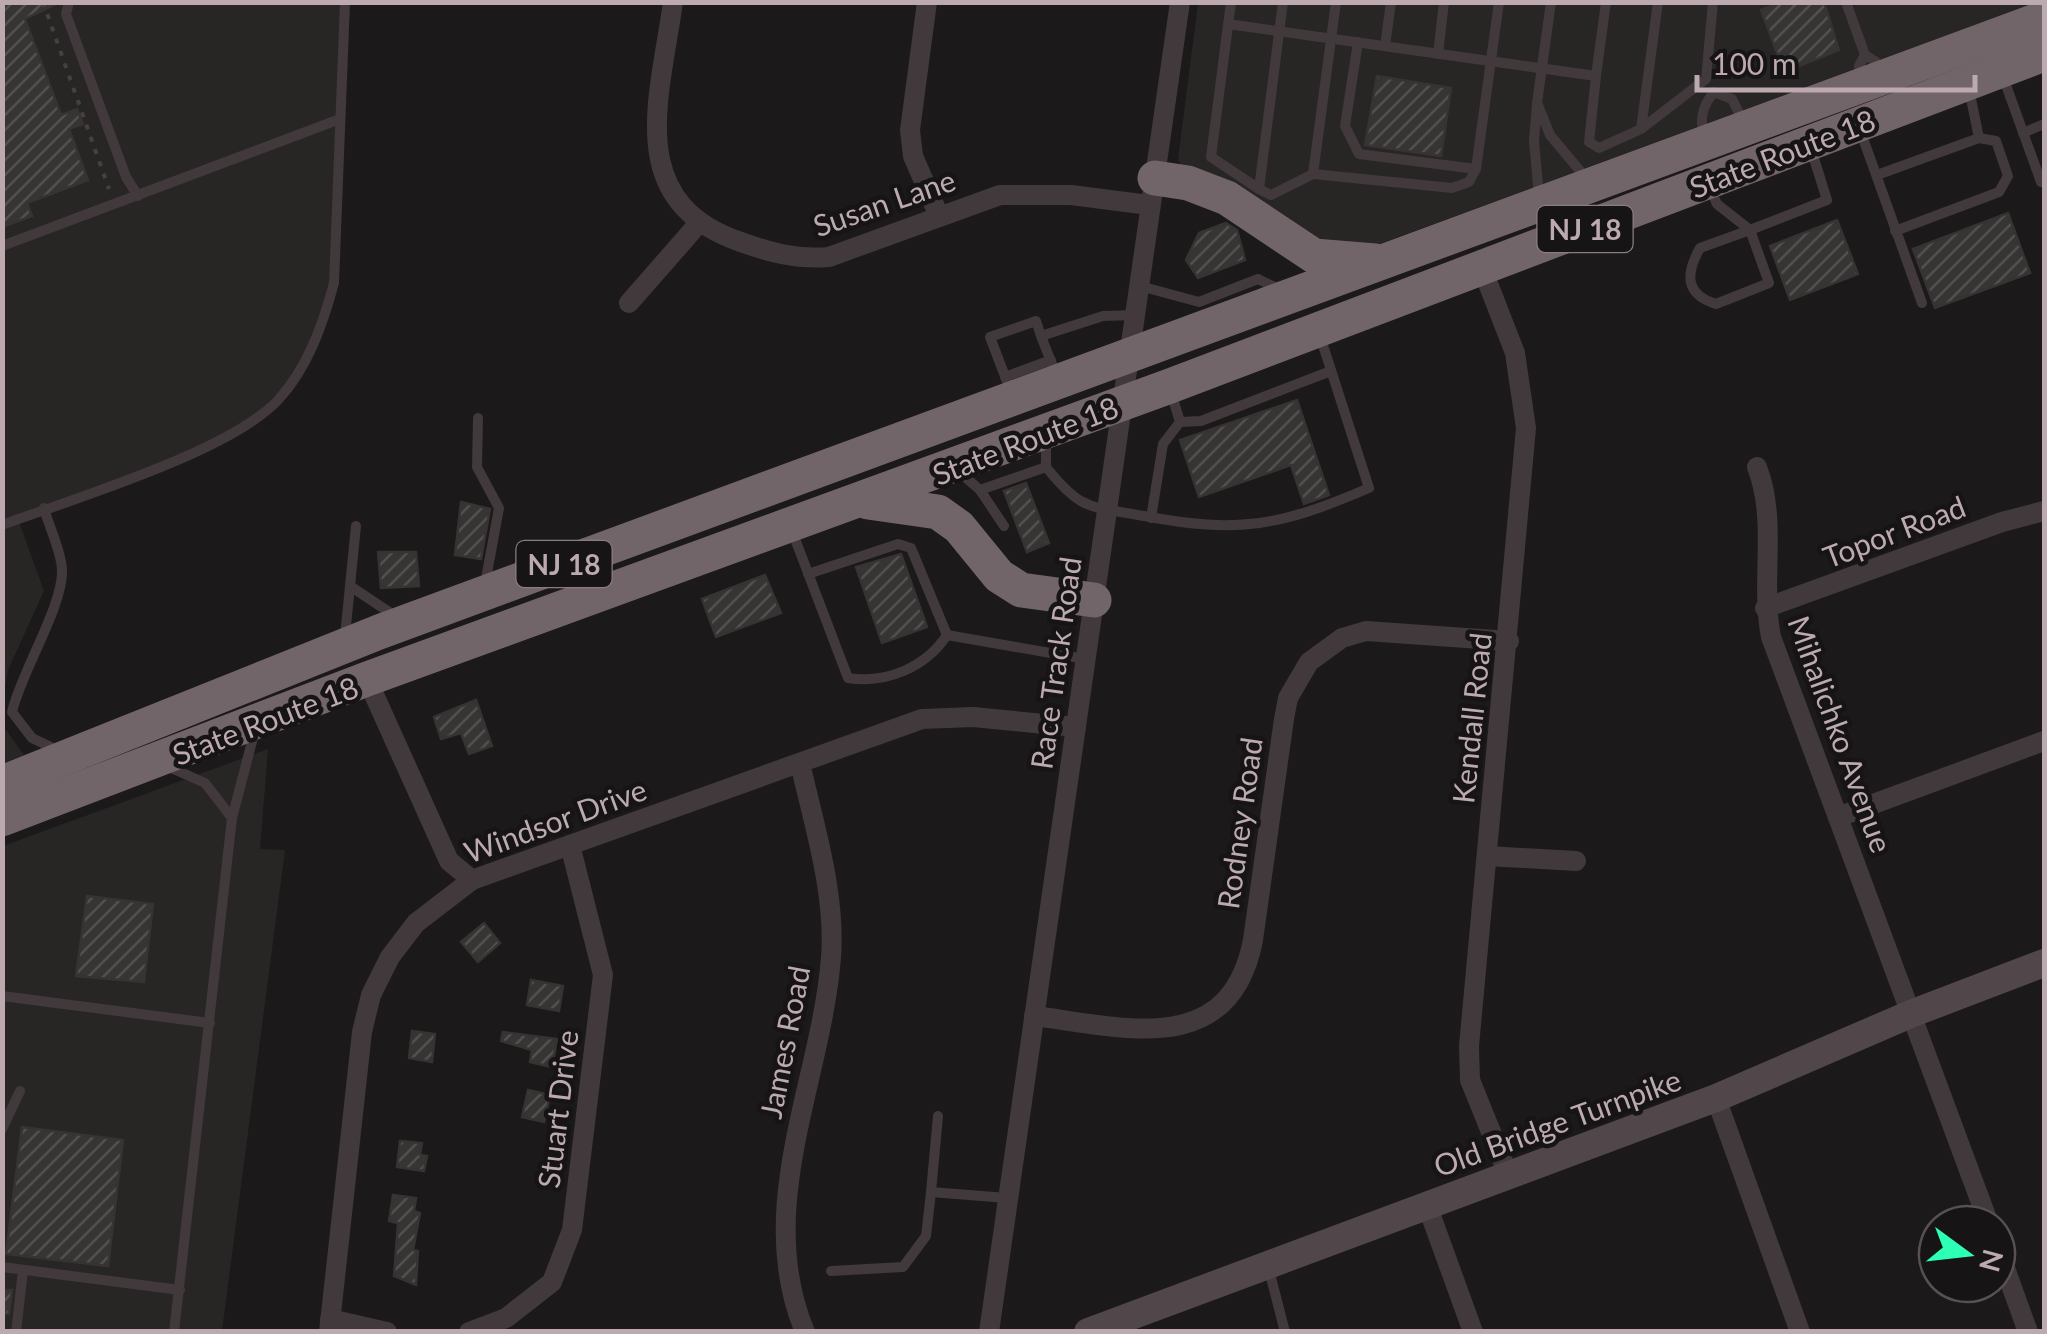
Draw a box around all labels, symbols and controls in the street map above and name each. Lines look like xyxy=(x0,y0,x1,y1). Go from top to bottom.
scale bar xyxy=(1697,30,1974,92)
text: 100 m xyxy=(1712,45,1797,81)
street label: State Route 18 xyxy=(1684,101,1880,205)
street label: Susan Lane xyxy=(808,161,960,243)
road number: NJ 18 xyxy=(1538,206,1632,252)
street label: State Route 18 xyxy=(927,388,1123,492)
street label: Topor Road xyxy=(1818,487,1970,575)
road number: NJ 18 xyxy=(516,541,612,587)
street label: Race Track Road xyxy=(1022,555,1088,771)
street label: Mihalichko Avenue xyxy=(1781,611,1901,857)
street label: Kendall Road xyxy=(1444,631,1498,805)
street label: State Route 18 xyxy=(167,668,363,772)
street label: Rodney Road xyxy=(1209,735,1269,911)
street label: Windsor Drive xyxy=(459,770,651,870)
street label: James Road xyxy=(752,963,816,1121)
street label: Stuart Drive xyxy=(529,1028,585,1190)
street label: Old Bridge Turnpike xyxy=(1428,1061,1686,1183)
north arrow xyxy=(1917,1204,2017,1304)
text: N xyxy=(1973,1246,2011,1276)

